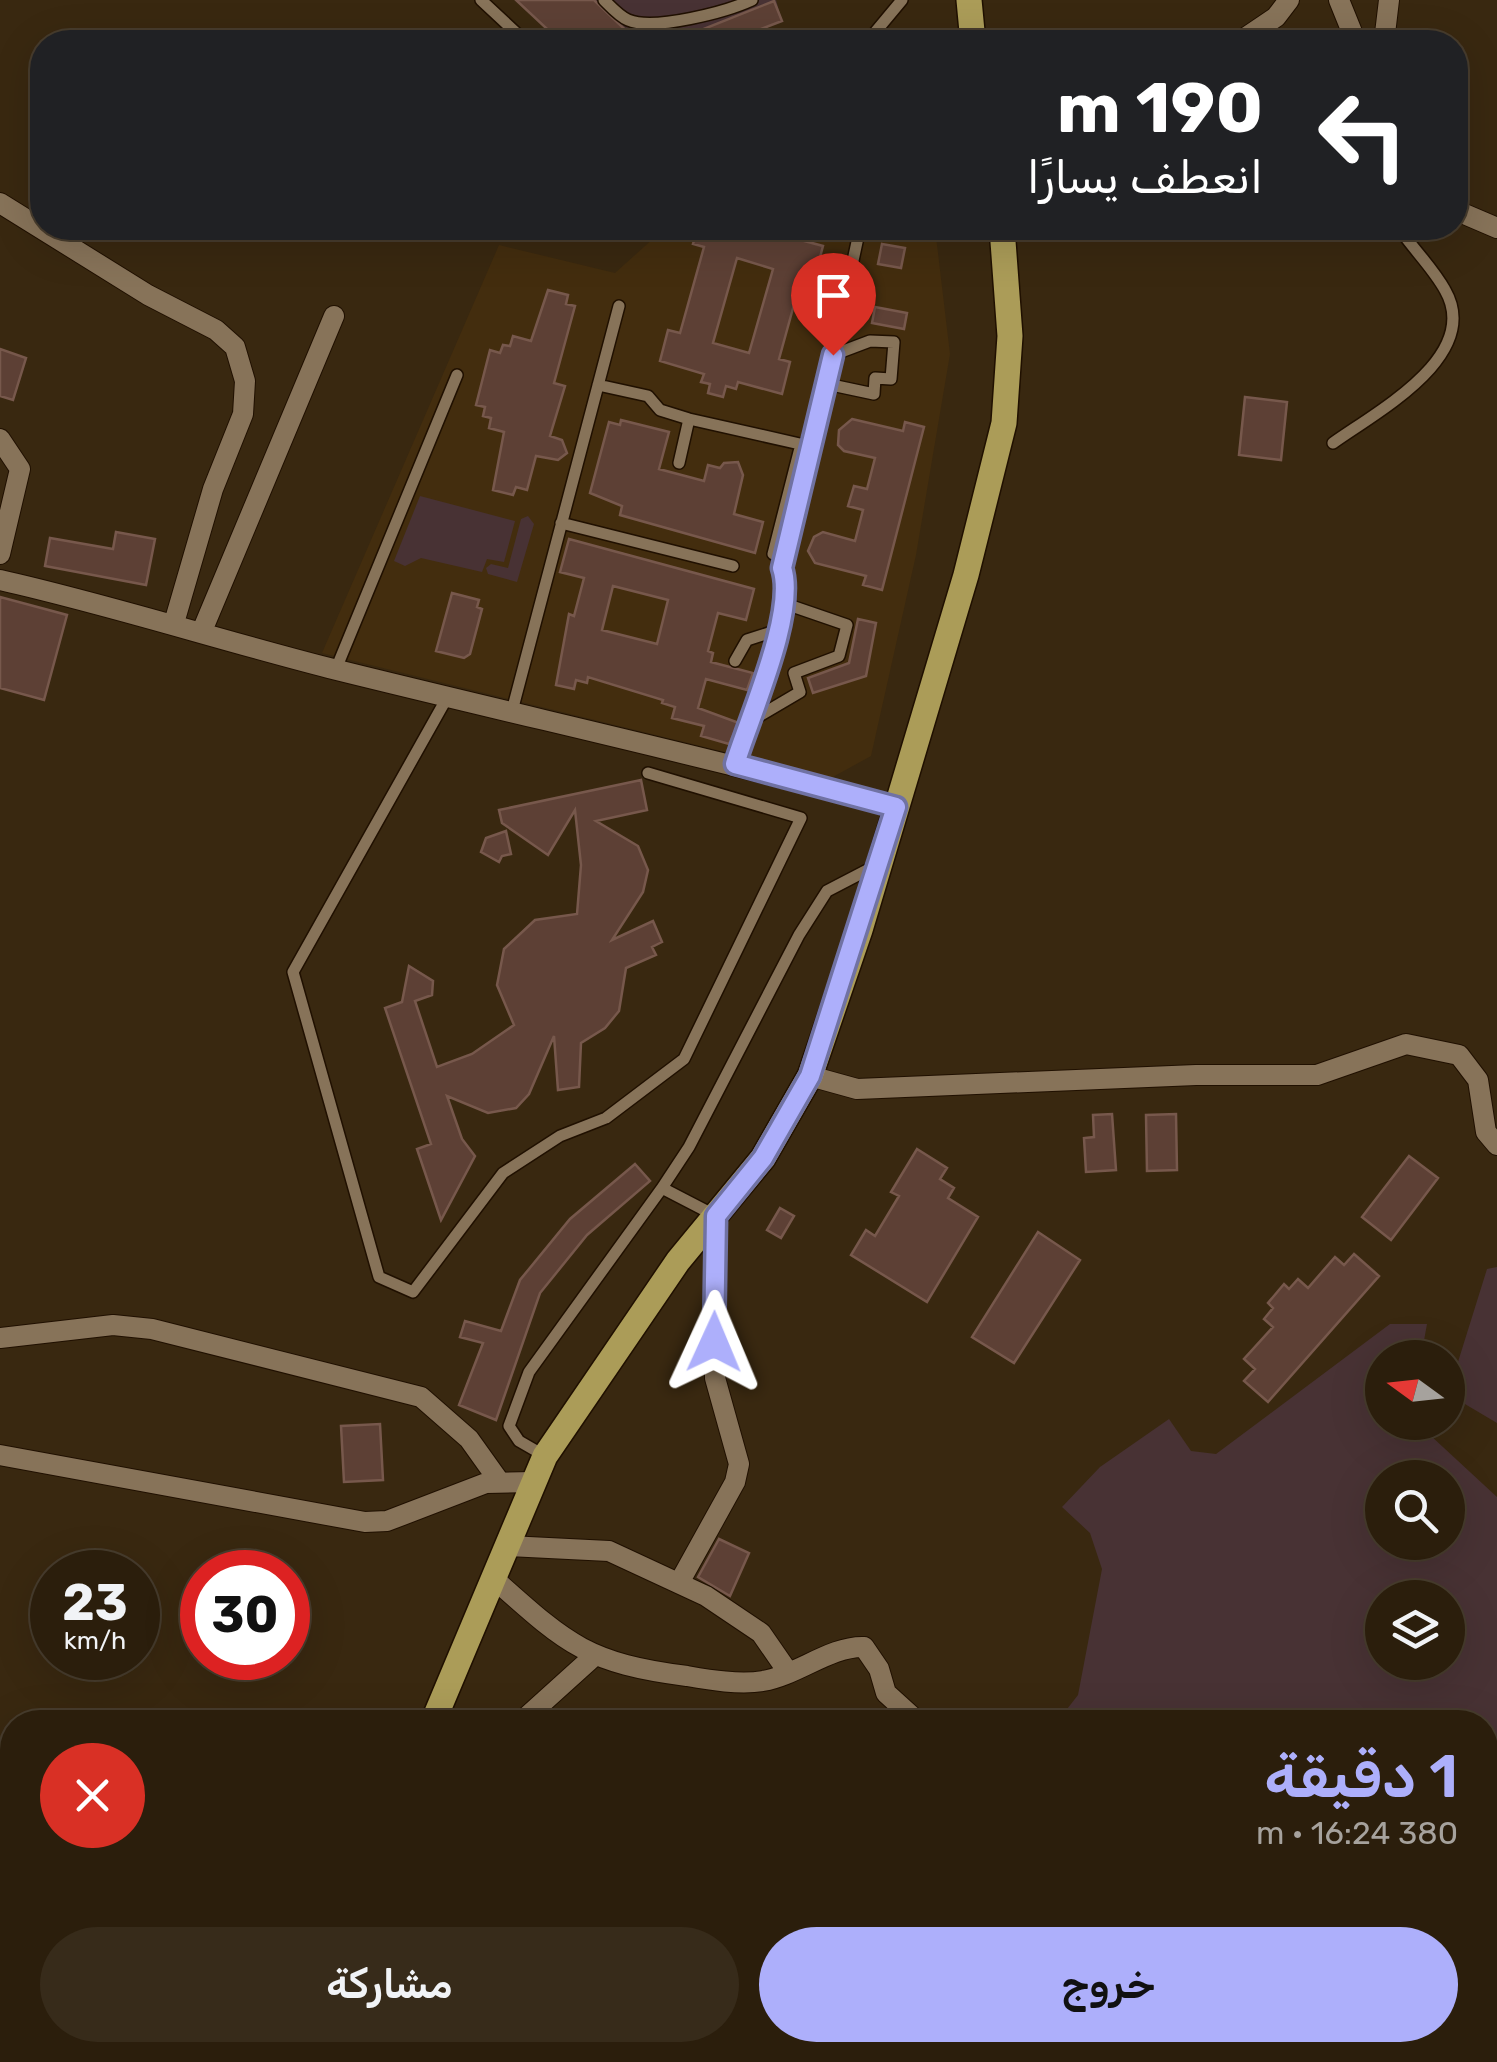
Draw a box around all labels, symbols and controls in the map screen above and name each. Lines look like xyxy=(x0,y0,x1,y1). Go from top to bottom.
text: 190 m xyxy=(1057,67,1263,150)
icon: left xyxy=(1298,70,1428,200)
text: انعطف يسارًا xyxy=(1027,151,1263,204)
pin xyxy=(791,253,876,356)
icon: arrive xyxy=(806,268,861,323)
position arrow xyxy=(662,1290,766,1394)
north arrow xyxy=(1365,1340,1465,1440)
map controls xyxy=(1365,1340,1465,1680)
button: search xyxy=(1365,1460,1465,1560)
speed limit sign: 30 xyxy=(180,1550,310,1680)
text: 23 xyxy=(62,1573,128,1633)
button: layers xyxy=(1365,1580,1465,1680)
text: km/h xyxy=(64,1626,126,1655)
text: 1 دقيقة xyxy=(1264,1741,1458,1812)
button: close xyxy=(40,1743,145,1848)
text: 380 m · 16:24 xyxy=(1256,1814,1458,1852)
button: مشاركة xyxy=(40,1927,739,2042)
button: خروج xyxy=(759,1927,1458,2042)

